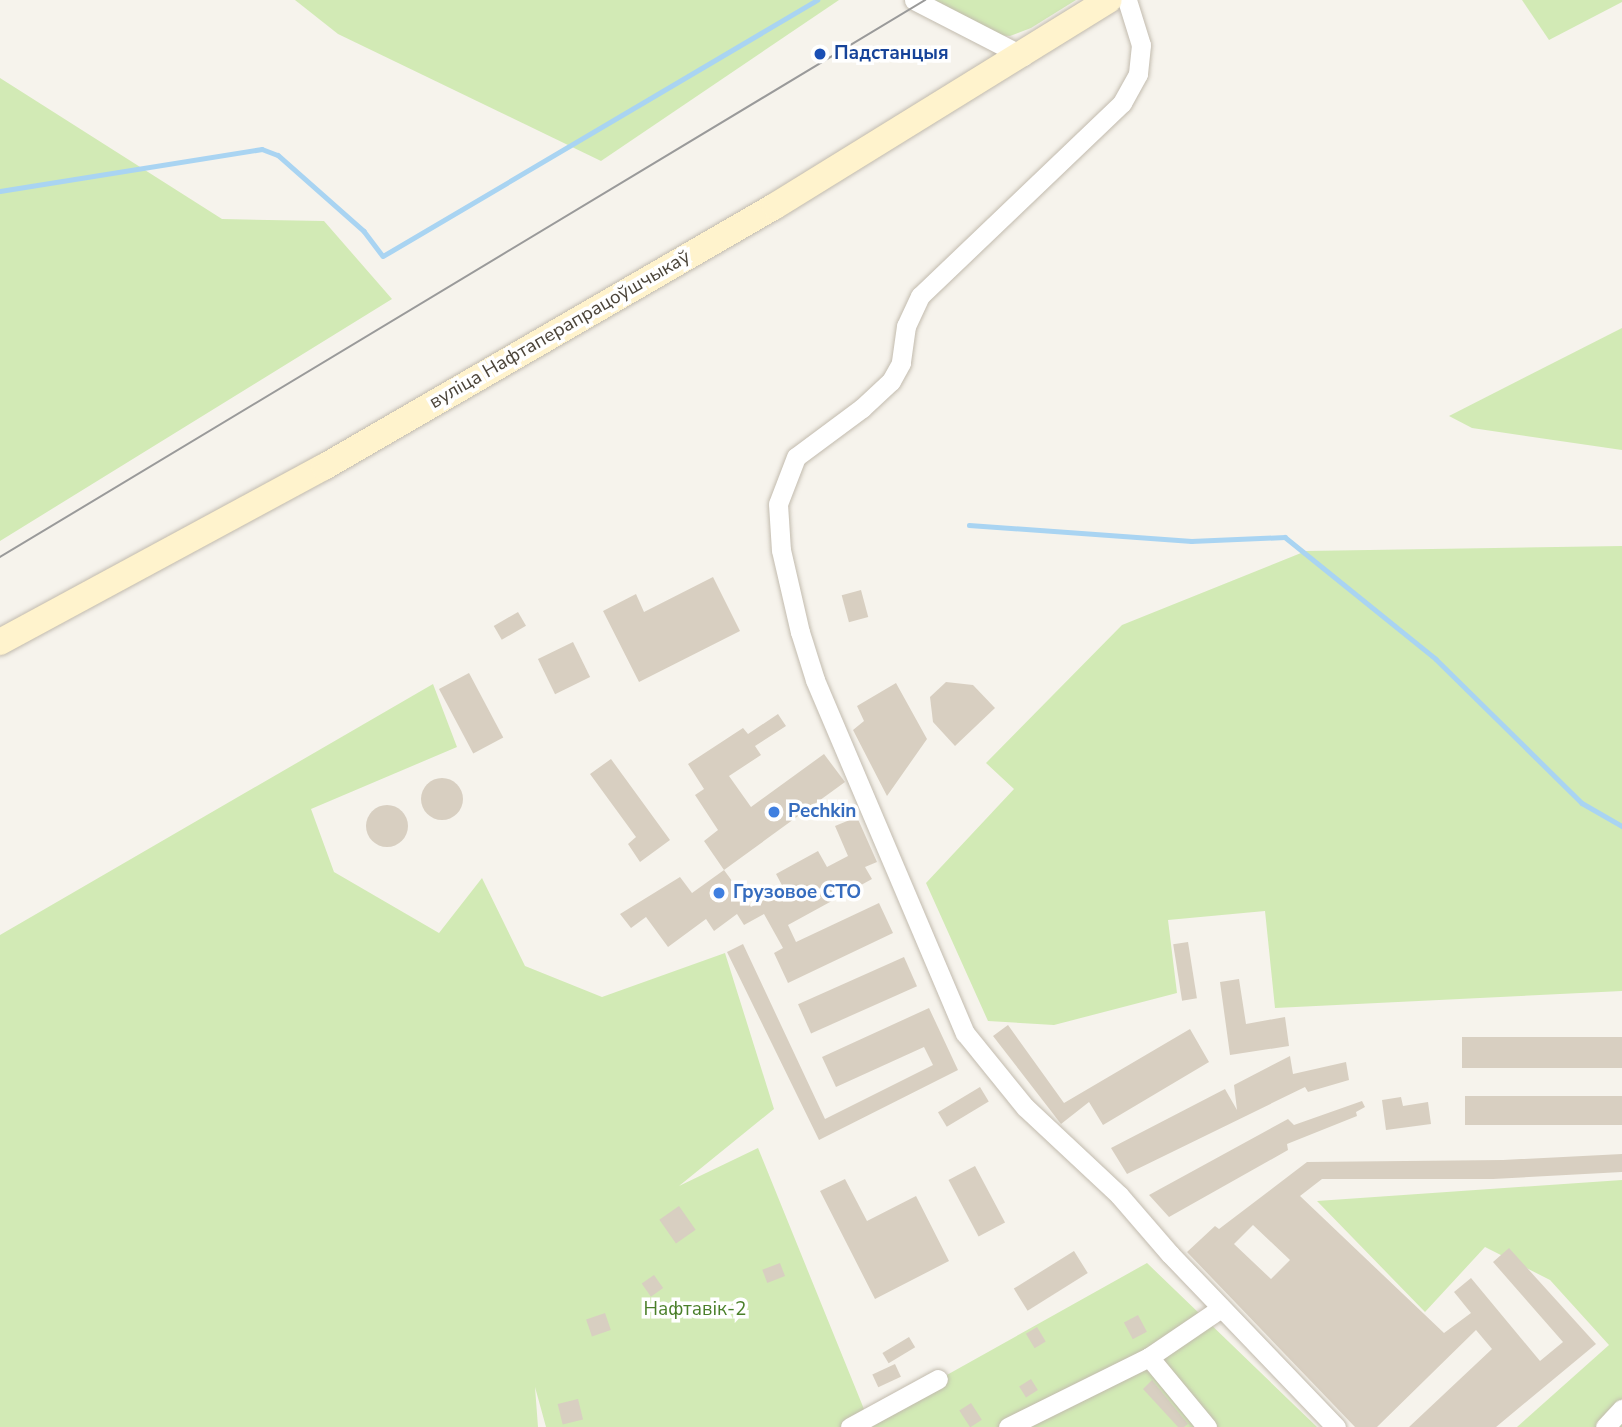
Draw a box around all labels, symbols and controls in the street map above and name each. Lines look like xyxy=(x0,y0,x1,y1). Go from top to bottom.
place label: Падстанцыя xyxy=(834,43,949,65)
marker: Падстанцыя xyxy=(812,46,828,62)
street label: вуліца Нафтаперапрацоўшчыкаў xyxy=(426,246,694,414)
place label: Pechkin xyxy=(788,801,856,823)
marker: Pechkin xyxy=(766,804,782,820)
place label: Грузовое СТО xyxy=(733,882,861,904)
marker: Грузовое СТО xyxy=(711,885,727,901)
park label: Нафтавік-2 xyxy=(644,1299,746,1321)

